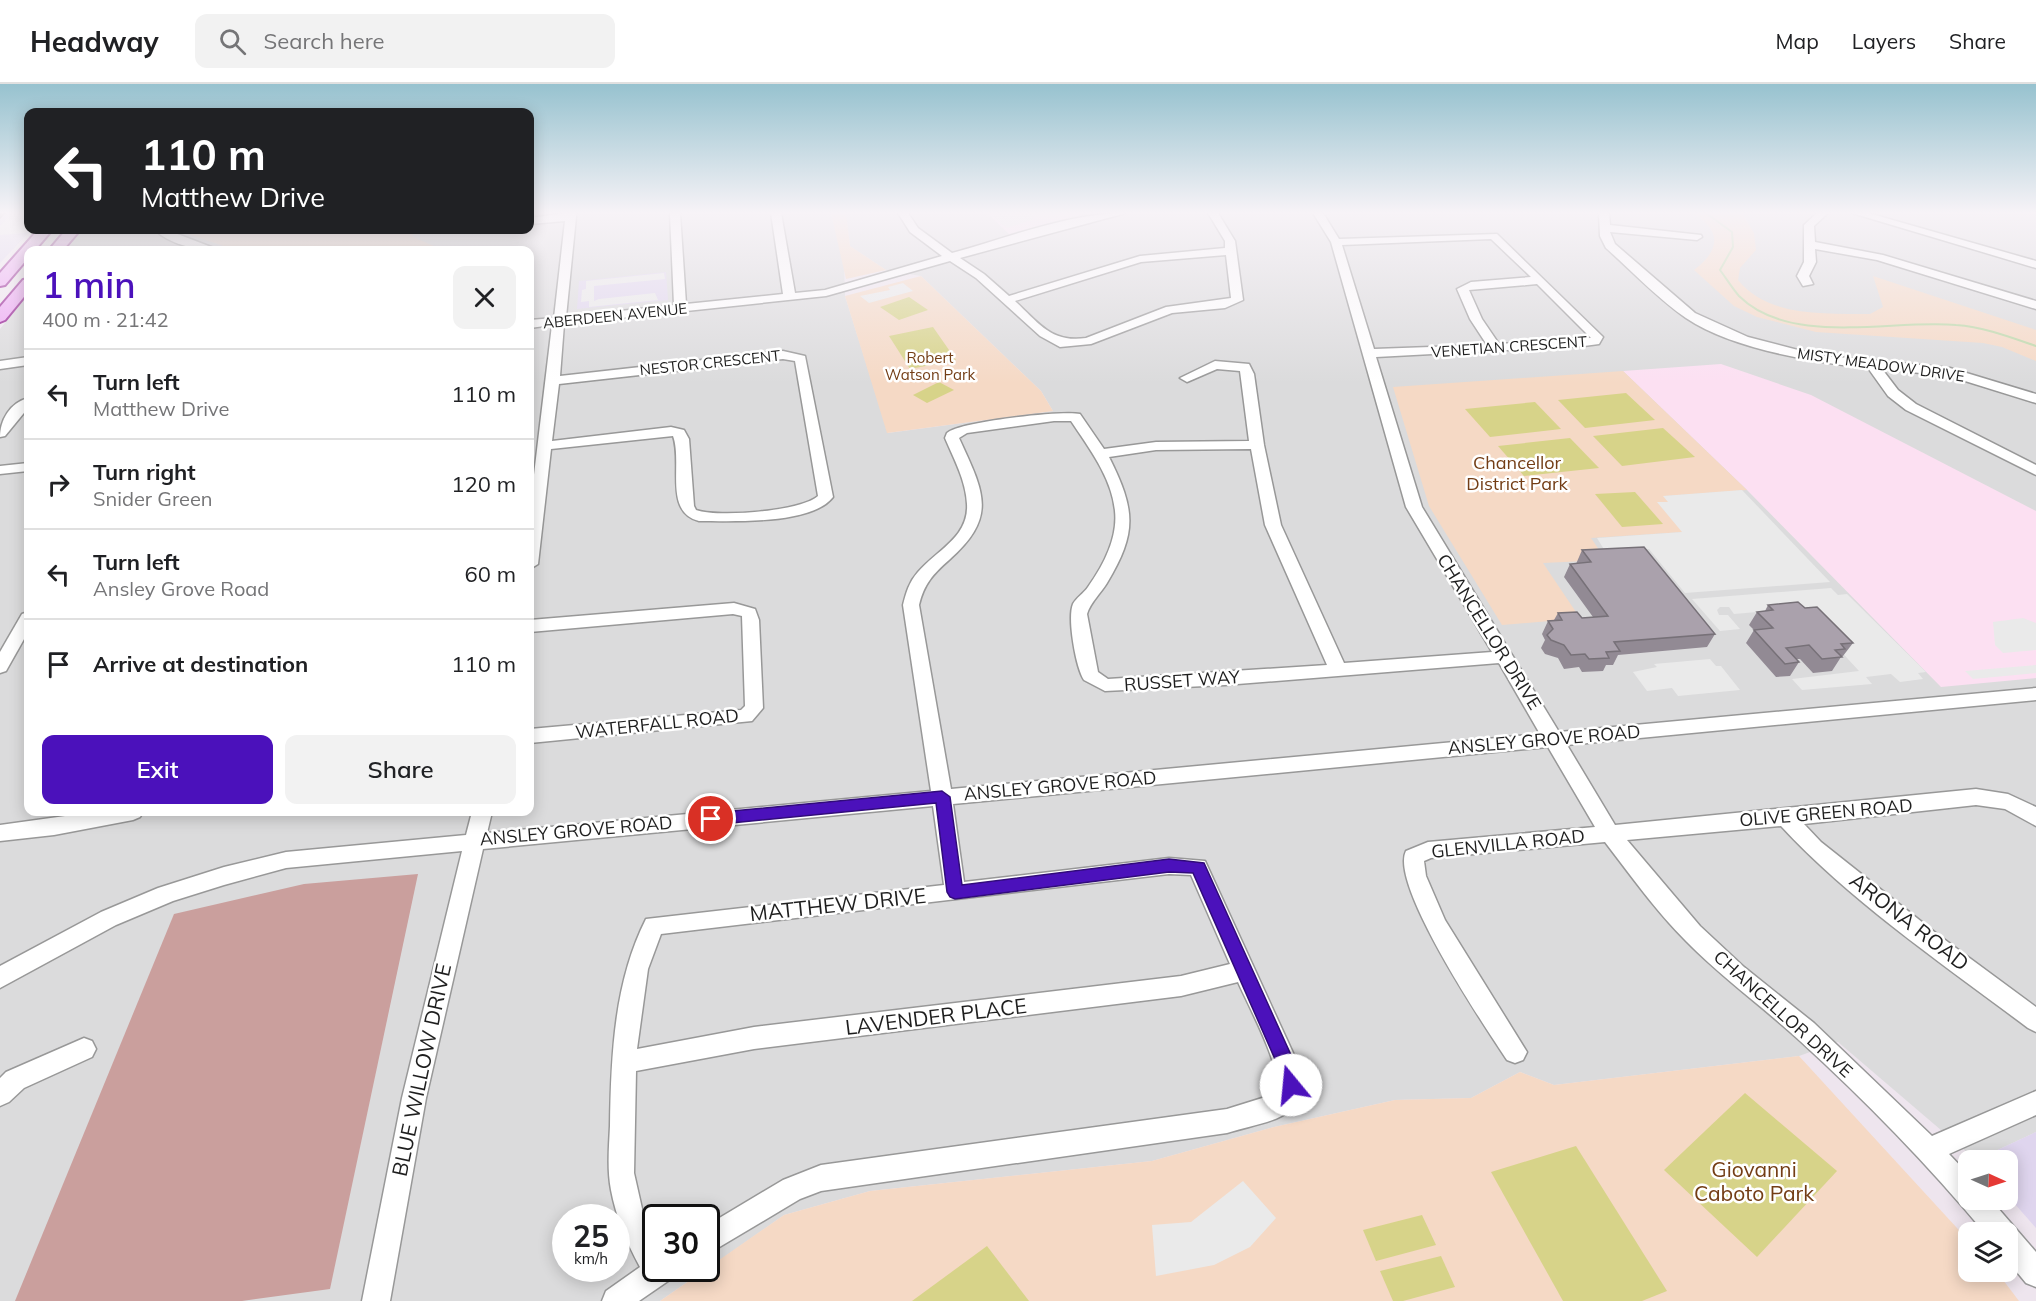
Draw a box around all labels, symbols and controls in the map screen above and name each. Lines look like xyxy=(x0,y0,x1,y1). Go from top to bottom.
search box xyxy=(195,14,615,68)
text: Headway xyxy=(30,24,159,59)
icon: search xyxy=(216,25,249,58)
text: Search here xyxy=(264,27,385,55)
text: Map xyxy=(1776,28,1819,54)
text: Layers xyxy=(1852,28,1916,54)
text: Share xyxy=(1949,28,2006,54)
text: 110 m xyxy=(141,128,266,181)
icon: left xyxy=(42,132,120,210)
text: Matthew Drive xyxy=(141,180,325,214)
text: 1 min xyxy=(42,262,136,307)
button: close xyxy=(453,266,516,329)
street label: ABERDEEN AVENUE xyxy=(542,298,688,333)
text: 400 m · 21:42 xyxy=(42,307,168,332)
street label: VENETIAN CRESCENT xyxy=(1430,332,1588,361)
street label: MISTY MEADOW DRIVE xyxy=(1796,343,1966,386)
street label: NESTOR CRESCENT xyxy=(639,346,781,379)
park label: Robert Watson Park xyxy=(885,348,975,384)
text: Turn left xyxy=(93,368,180,396)
icon: left xyxy=(42,378,75,411)
text: 110 m xyxy=(451,380,516,408)
text: Matthew Drive xyxy=(93,396,229,421)
park label: Chancellor District Park xyxy=(1466,451,1568,495)
text: Turn right xyxy=(93,458,196,486)
icon: right xyxy=(42,468,75,501)
text: 120 m xyxy=(451,470,516,498)
text: Snider Green xyxy=(93,486,213,511)
text: Turn left xyxy=(93,548,180,576)
street label: CHANCELLOR DRIVE xyxy=(1432,550,1547,714)
icon: left xyxy=(42,558,75,591)
text: 60 m xyxy=(465,560,516,588)
text: Ansley Grove Road xyxy=(93,576,269,601)
icon: arrive xyxy=(42,648,75,681)
text: Arrive at destination xyxy=(93,650,308,678)
text: 110 m xyxy=(451,650,516,678)
street label: RUSSET WAY xyxy=(1123,665,1242,696)
street label: WATERFALL ROAD xyxy=(574,703,740,744)
street label: ANSLEY GROVE ROAD xyxy=(1447,720,1641,759)
button: Exit xyxy=(42,735,273,804)
button: Share xyxy=(285,735,516,804)
street label: ANSLEY GROVE ROAD xyxy=(963,766,1157,805)
pin xyxy=(685,793,736,844)
street label: OLIVE GREEN ROAD xyxy=(1738,793,1914,832)
icon: arrive xyxy=(694,802,727,835)
street label: ANSLEY GROVE ROAD xyxy=(479,811,673,850)
street label: GLENVILLA ROAD xyxy=(1430,824,1586,863)
street label: ARONA ROAD xyxy=(1845,867,1974,976)
street label: MATTHEW DRIVE xyxy=(748,882,927,926)
street label: CHANCELLOR DRIVE xyxy=(1709,945,1858,1082)
street label: BLUE WILLOW DRIVE xyxy=(386,961,456,1178)
street label: LAVENDER PLACE xyxy=(844,992,1028,1040)
position arrow xyxy=(1259,1053,1323,1117)
north arrow xyxy=(1958,1150,2018,1210)
map controls xyxy=(1958,1150,2018,1282)
park label: Giovanni Caboto Park xyxy=(1694,1156,1814,1206)
speed limit sign: 30 xyxy=(642,1204,720,1282)
text: 25 xyxy=(573,1217,609,1255)
button: layers xyxy=(1958,1222,2018,1282)
text: km/h xyxy=(574,1249,608,1268)

